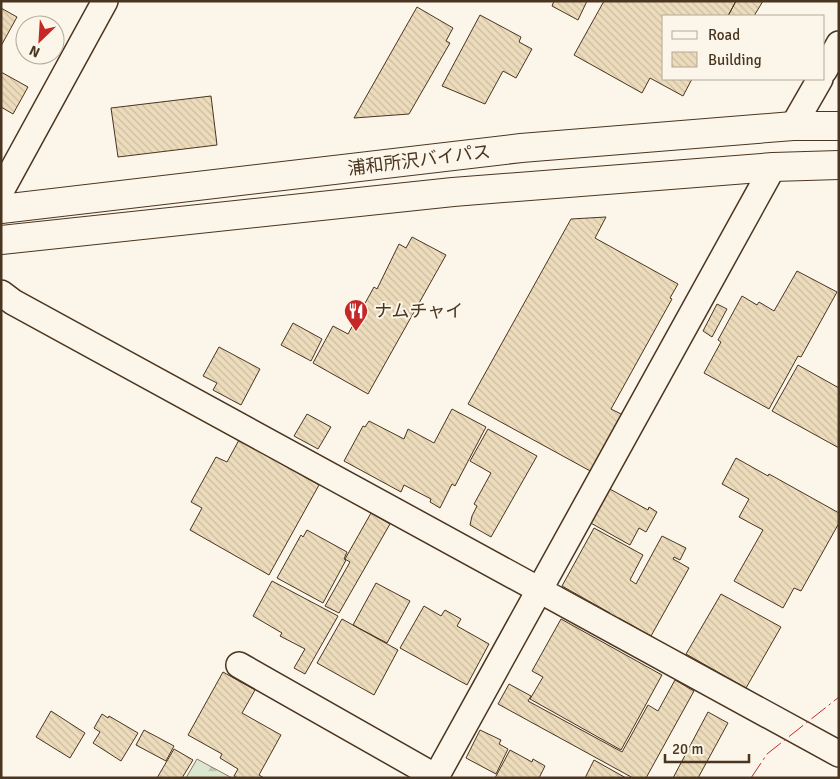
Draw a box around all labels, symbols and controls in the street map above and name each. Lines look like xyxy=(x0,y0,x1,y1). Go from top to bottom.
north arrow xyxy=(15,15,65,65)
legend xyxy=(662,15,825,80)
text: Road xyxy=(708,26,740,44)
text: N xyxy=(27,42,43,61)
text: Building xyxy=(708,51,762,69)
street label: 浦和所沢バイパス xyxy=(346,140,492,180)
restaurant icon: ナムチャイ xyxy=(343,298,369,332)
place label: ナムチャイ xyxy=(374,300,463,322)
scale bar xyxy=(665,732,749,764)
text: 20 m xyxy=(672,740,703,758)

